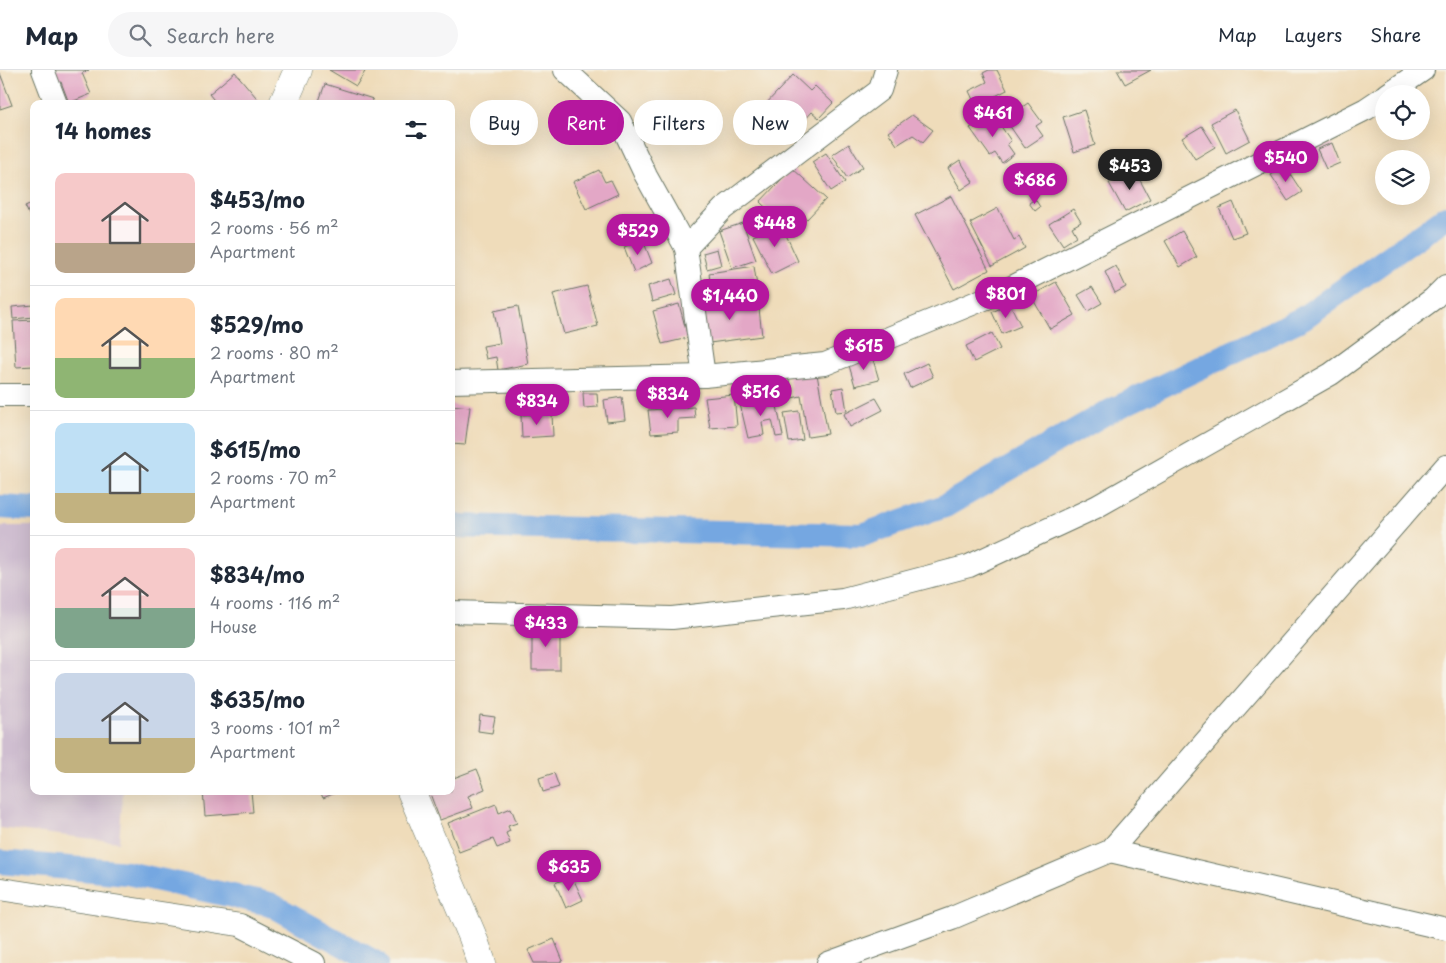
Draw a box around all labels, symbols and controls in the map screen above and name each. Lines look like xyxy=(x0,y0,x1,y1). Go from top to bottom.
search box xyxy=(108,12,458,57)
text: Map xyxy=(25,17,78,53)
icon: search xyxy=(126,21,154,49)
text: Search here xyxy=(166,21,275,49)
text: Map xyxy=(1218,21,1257,48)
text: Layers xyxy=(1285,21,1342,48)
text: Share xyxy=(1370,21,1421,48)
map controls xyxy=(1375,85,1430,205)
button: locate xyxy=(1375,85,1430,140)
pin: $461 xyxy=(963,96,1023,138)
chip: Buy xyxy=(470,100,538,145)
chip: Rent xyxy=(548,100,624,145)
chip: Filters xyxy=(634,100,723,145)
chip: New xyxy=(733,100,807,145)
text: $461 xyxy=(974,100,1012,124)
text: 14 homes xyxy=(55,114,151,146)
icon: filters xyxy=(402,116,430,144)
pin: $540 xyxy=(1256,140,1316,183)
text: $540 xyxy=(1264,145,1308,169)
pin: $453 xyxy=(1100,148,1160,191)
button: layers xyxy=(1375,150,1430,205)
text: $453 xyxy=(1109,153,1151,177)
pin: $686 xyxy=(1005,162,1065,205)
text: $686 xyxy=(1014,167,1056,191)
text: $453/mo xyxy=(210,183,305,215)
icon: home xyxy=(95,193,155,253)
pin: $448 xyxy=(745,206,805,248)
text: $448 xyxy=(754,210,796,234)
pin: $529 xyxy=(608,214,668,256)
text: 2 rooms · 56 m² xyxy=(210,215,339,239)
text: $529 xyxy=(618,218,658,242)
text: Apartment xyxy=(210,239,295,263)
pin: $801 xyxy=(976,276,1036,319)
pin: $1,440 xyxy=(689,278,771,321)
text: $801 xyxy=(986,281,1026,305)
text: $1,440 xyxy=(702,283,758,307)
text: $529/mo xyxy=(210,308,303,340)
icon: home xyxy=(95,318,155,378)
pin: $615 xyxy=(834,328,894,371)
text: $615 xyxy=(845,333,883,357)
text: 2 rooms · 80 m² xyxy=(210,340,339,364)
text: Apartment xyxy=(210,364,295,388)
pin: $516 xyxy=(731,374,791,417)
pin: $834 xyxy=(638,376,698,419)
text: $516 xyxy=(742,379,780,403)
text: $834 xyxy=(647,381,689,405)
pin: $834 xyxy=(507,384,567,426)
text: $834 xyxy=(516,388,558,412)
text: $615/mo xyxy=(210,433,301,465)
icon: home xyxy=(95,443,155,503)
text: 2 rooms · 70 m² xyxy=(210,465,337,489)
text: Apartment xyxy=(210,489,295,513)
text: $834/mo xyxy=(210,558,305,590)
icon: home xyxy=(95,568,155,628)
text: 4 rooms · 116 m² xyxy=(210,590,340,614)
pin: $433 xyxy=(516,606,576,648)
text: $433 xyxy=(525,610,567,634)
text: House xyxy=(210,614,257,638)
text: $635/mo xyxy=(210,683,305,715)
icon: home xyxy=(95,693,155,753)
text: 3 rooms · 101 m² xyxy=(210,715,341,739)
text: Apartment xyxy=(210,739,295,763)
pin: $635 xyxy=(539,850,599,892)
text: $635 xyxy=(548,854,590,878)

